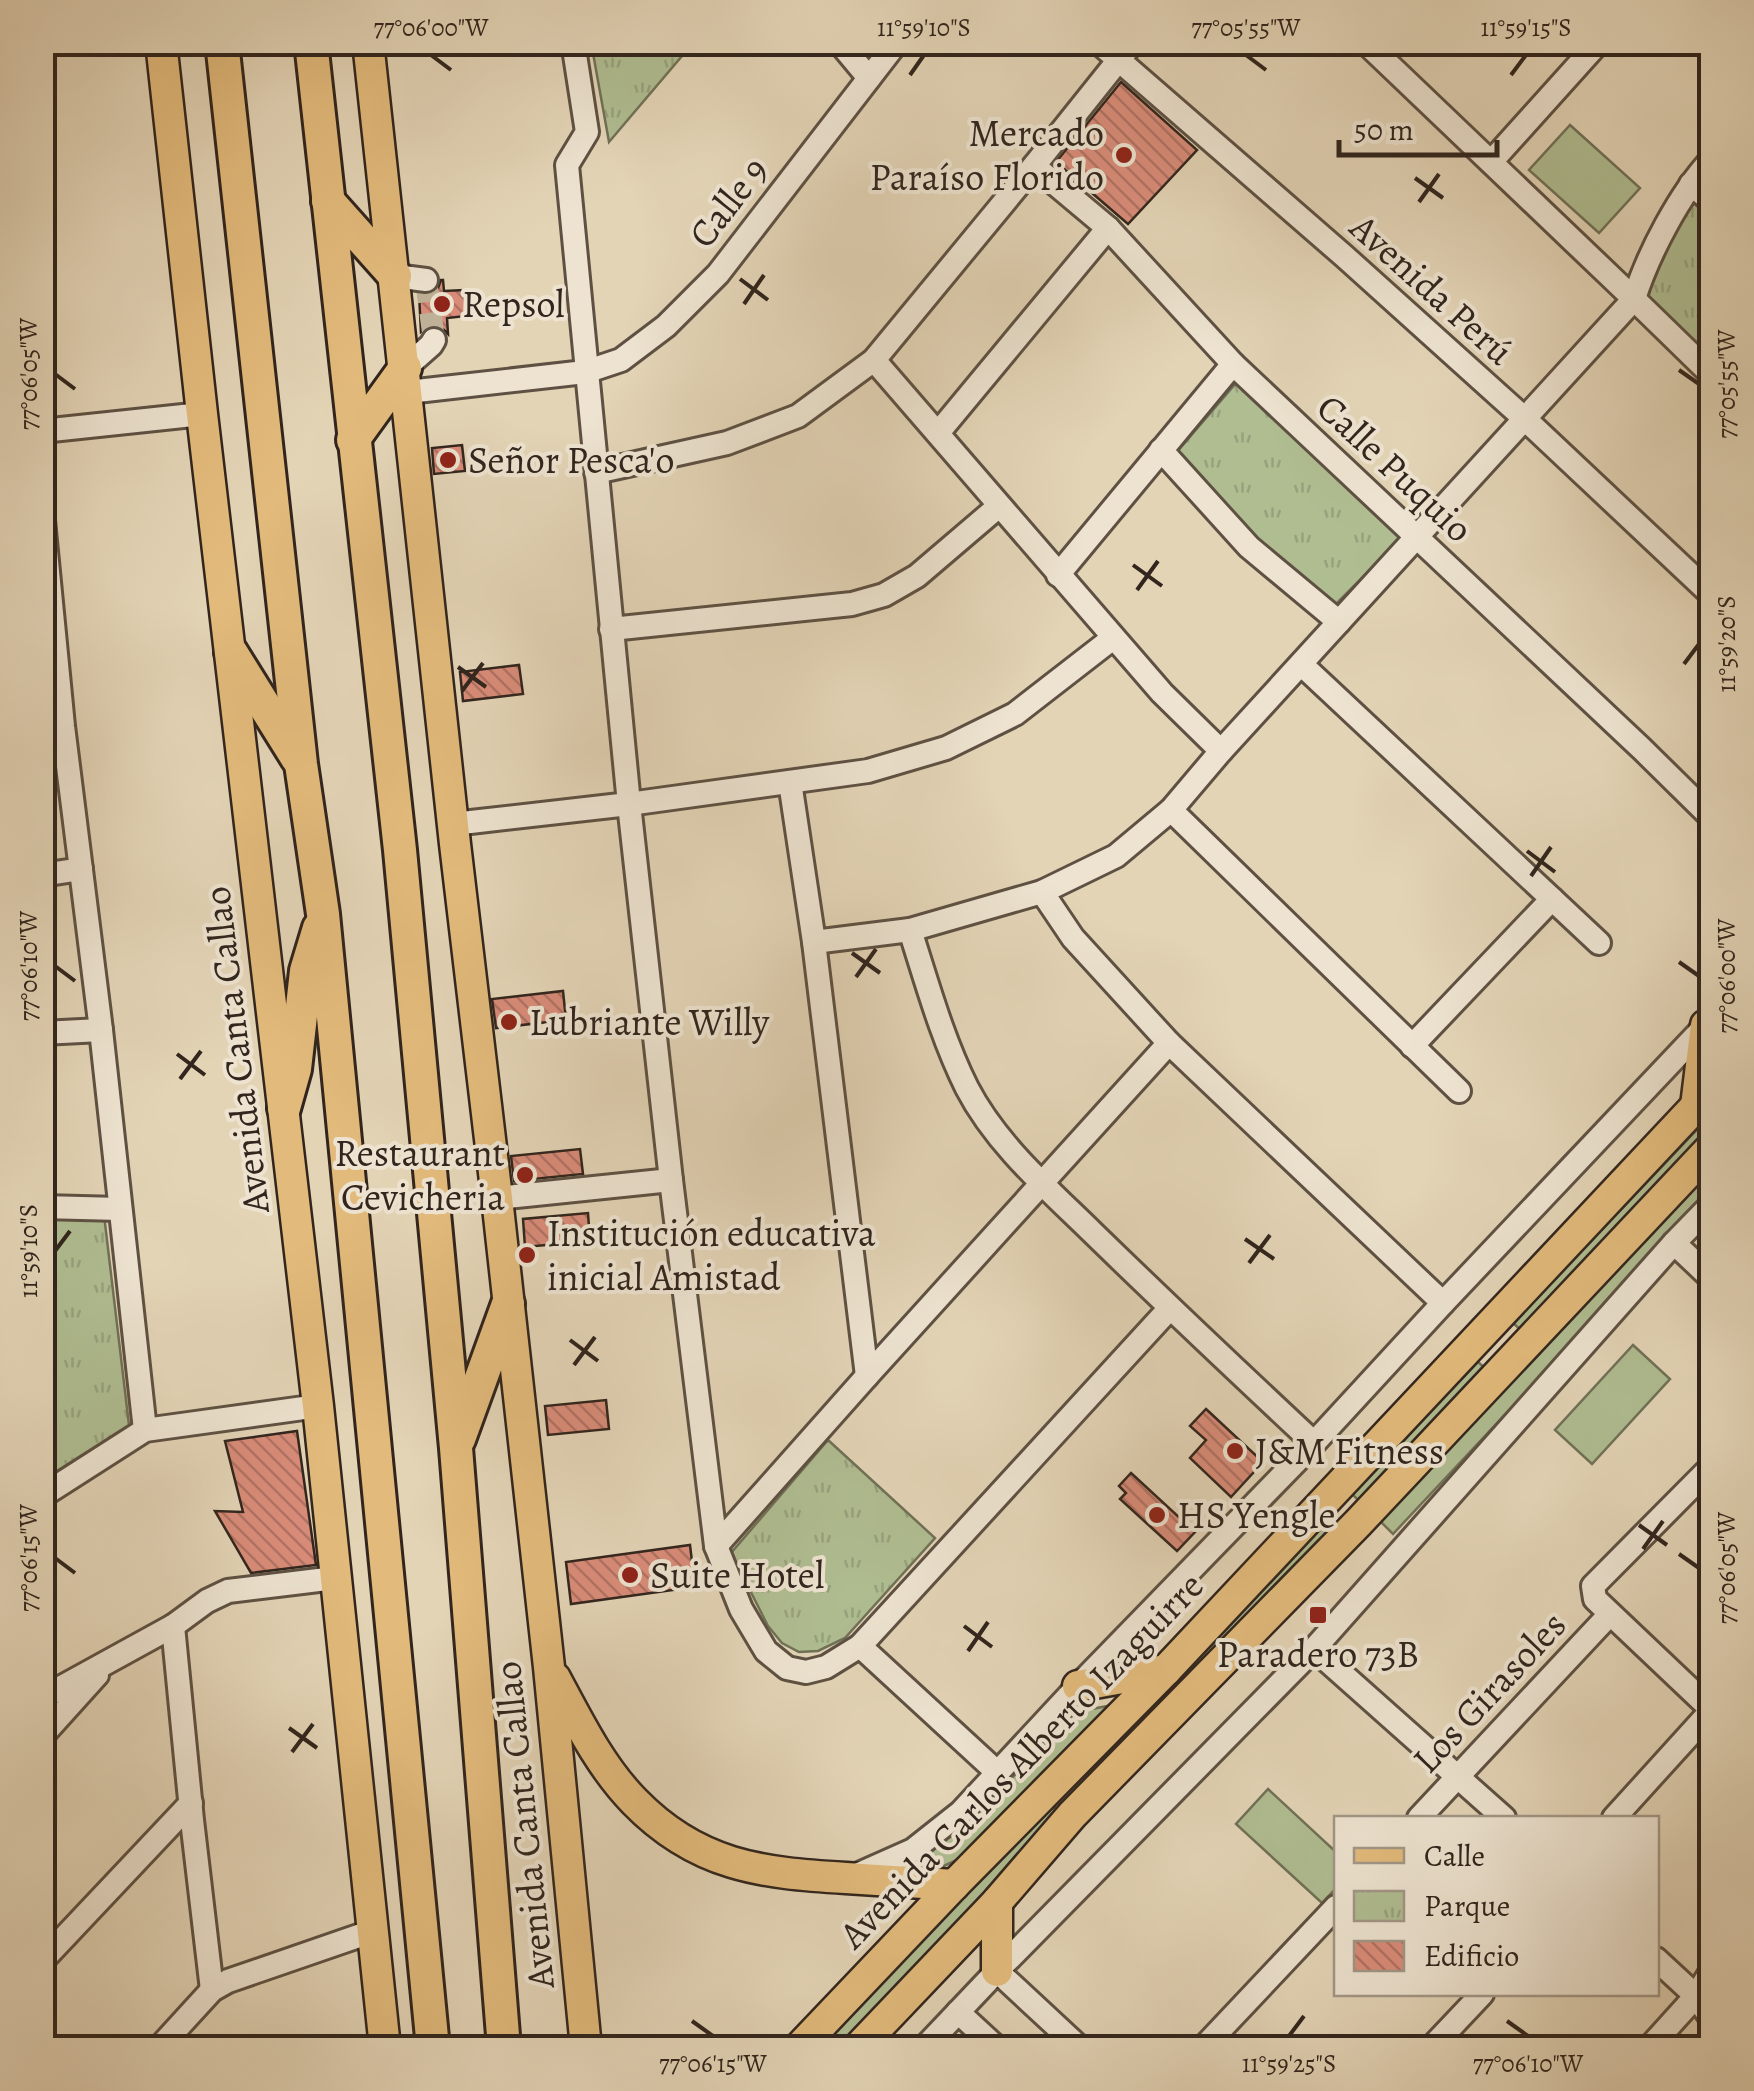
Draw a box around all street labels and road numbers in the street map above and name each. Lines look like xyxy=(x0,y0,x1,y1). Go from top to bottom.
street label: Calle 9 xyxy=(676,146,780,258)
street label: Avenida Perú xyxy=(1338,201,1525,377)
street label: Calle Puquio xyxy=(1306,382,1484,554)
street label: Avenida Canta Callao xyxy=(190,884,282,1217)
street label: Avenida Carlos Alberto Izaguirre xyxy=(826,1560,1215,1960)
street label: Los Girasoles xyxy=(1400,1600,1578,1784)
street label: Avenida Canta Callao xyxy=(481,1659,567,1992)

